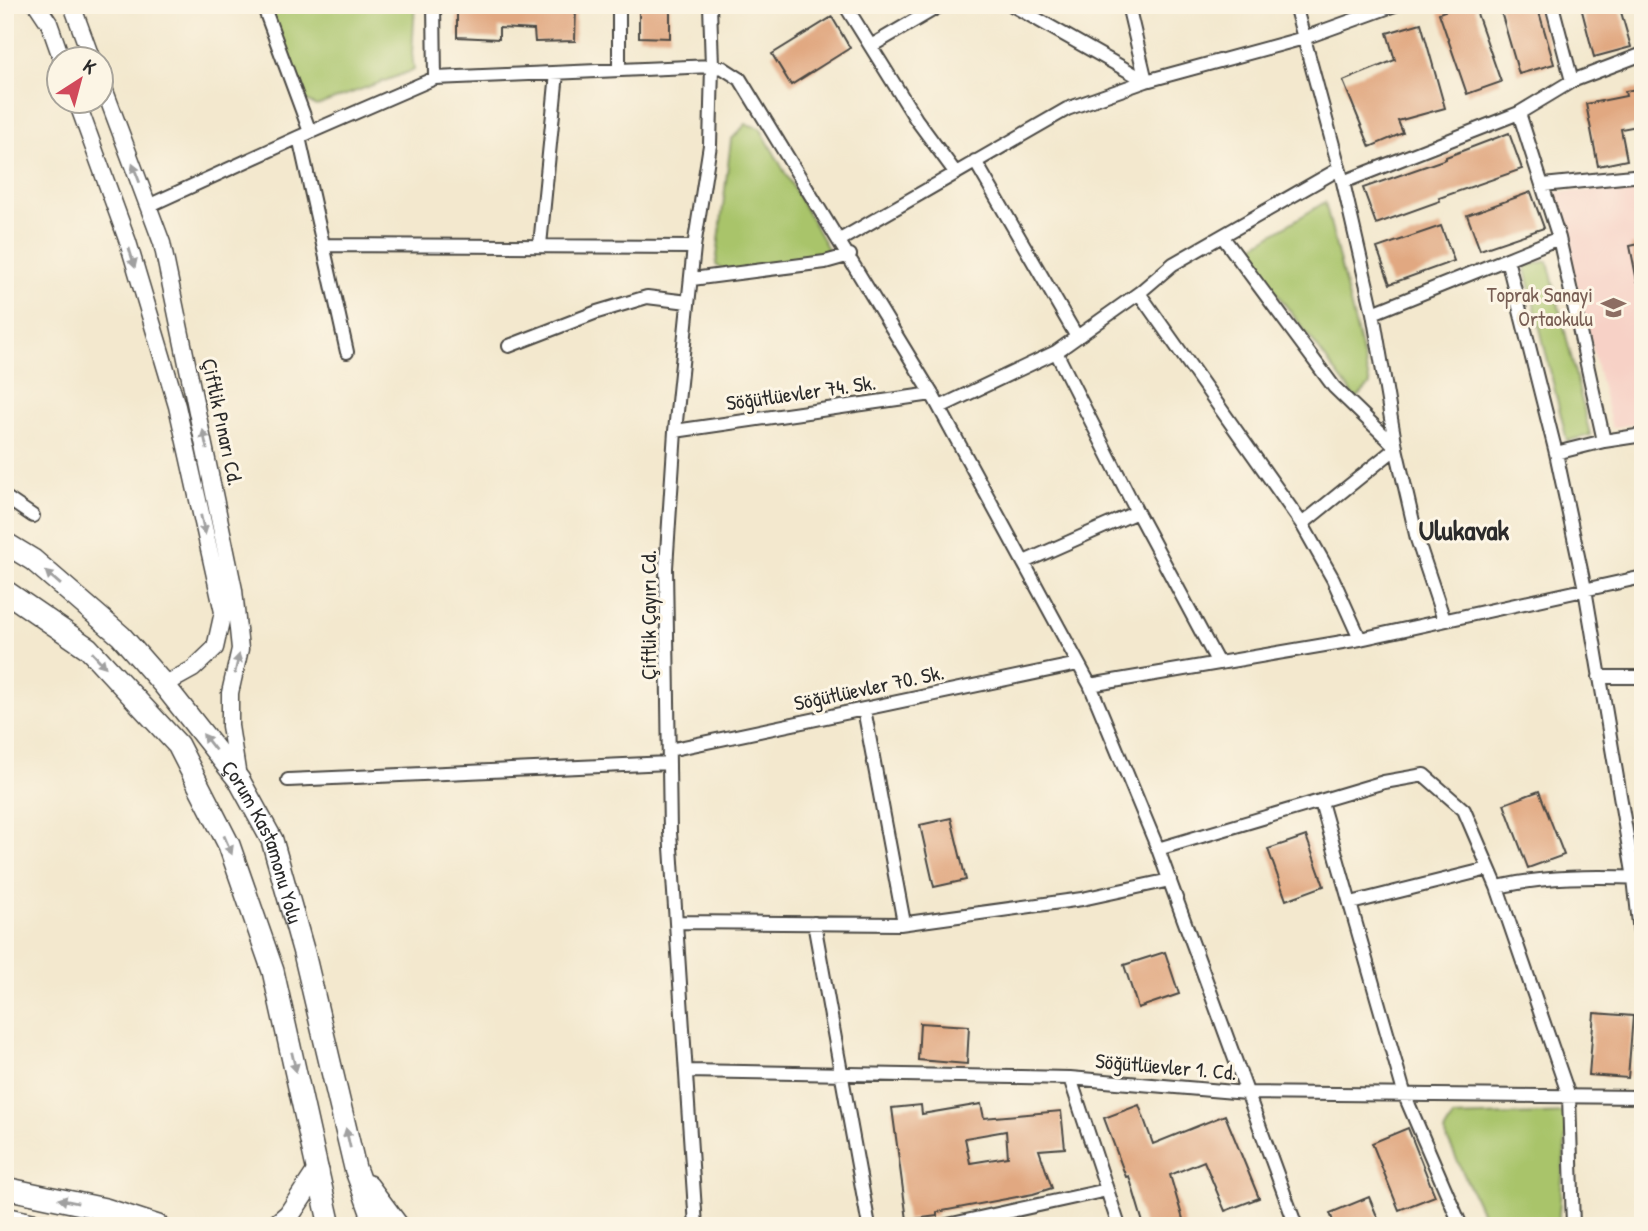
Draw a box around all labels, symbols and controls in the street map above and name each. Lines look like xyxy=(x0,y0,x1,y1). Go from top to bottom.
north arrow xyxy=(46,46,116,116)
text: K xyxy=(78,53,102,80)
one-way arrow xyxy=(130,162,141,183)
one-way arrow xyxy=(128,248,138,269)
place label: Toprak Sanayi Ortaokulu xyxy=(1487,280,1594,333)
school or university icon: Toprak Sanayi Ortaokulu xyxy=(1599,293,1627,321)
street label: Çiftlik Pınarı Cd. xyxy=(195,356,250,488)
street label: Söğütlüevler 74. Sk. xyxy=(724,368,878,417)
one-way arrow xyxy=(199,429,210,451)
district label: Ulukavak xyxy=(1419,511,1510,549)
one-way arrow xyxy=(198,514,209,536)
street label: Çiftlik Çayırı Cd. xyxy=(634,550,663,680)
one-way arrow xyxy=(44,570,62,586)
one-way arrow xyxy=(91,651,107,669)
one-way arrow xyxy=(231,653,242,675)
street label: Söğütlüevler 70. Sk. xyxy=(791,657,947,718)
one-way arrow xyxy=(202,734,217,751)
street label: Çorum Kastamonu Yolu xyxy=(215,754,310,927)
one-way arrow xyxy=(222,835,234,855)
street label: Söğütlüevler 1. Cd. xyxy=(1094,1046,1238,1087)
one-way arrow xyxy=(288,1051,299,1073)
one-way arrow xyxy=(342,1126,353,1148)
one-way arrow xyxy=(57,1195,79,1206)

